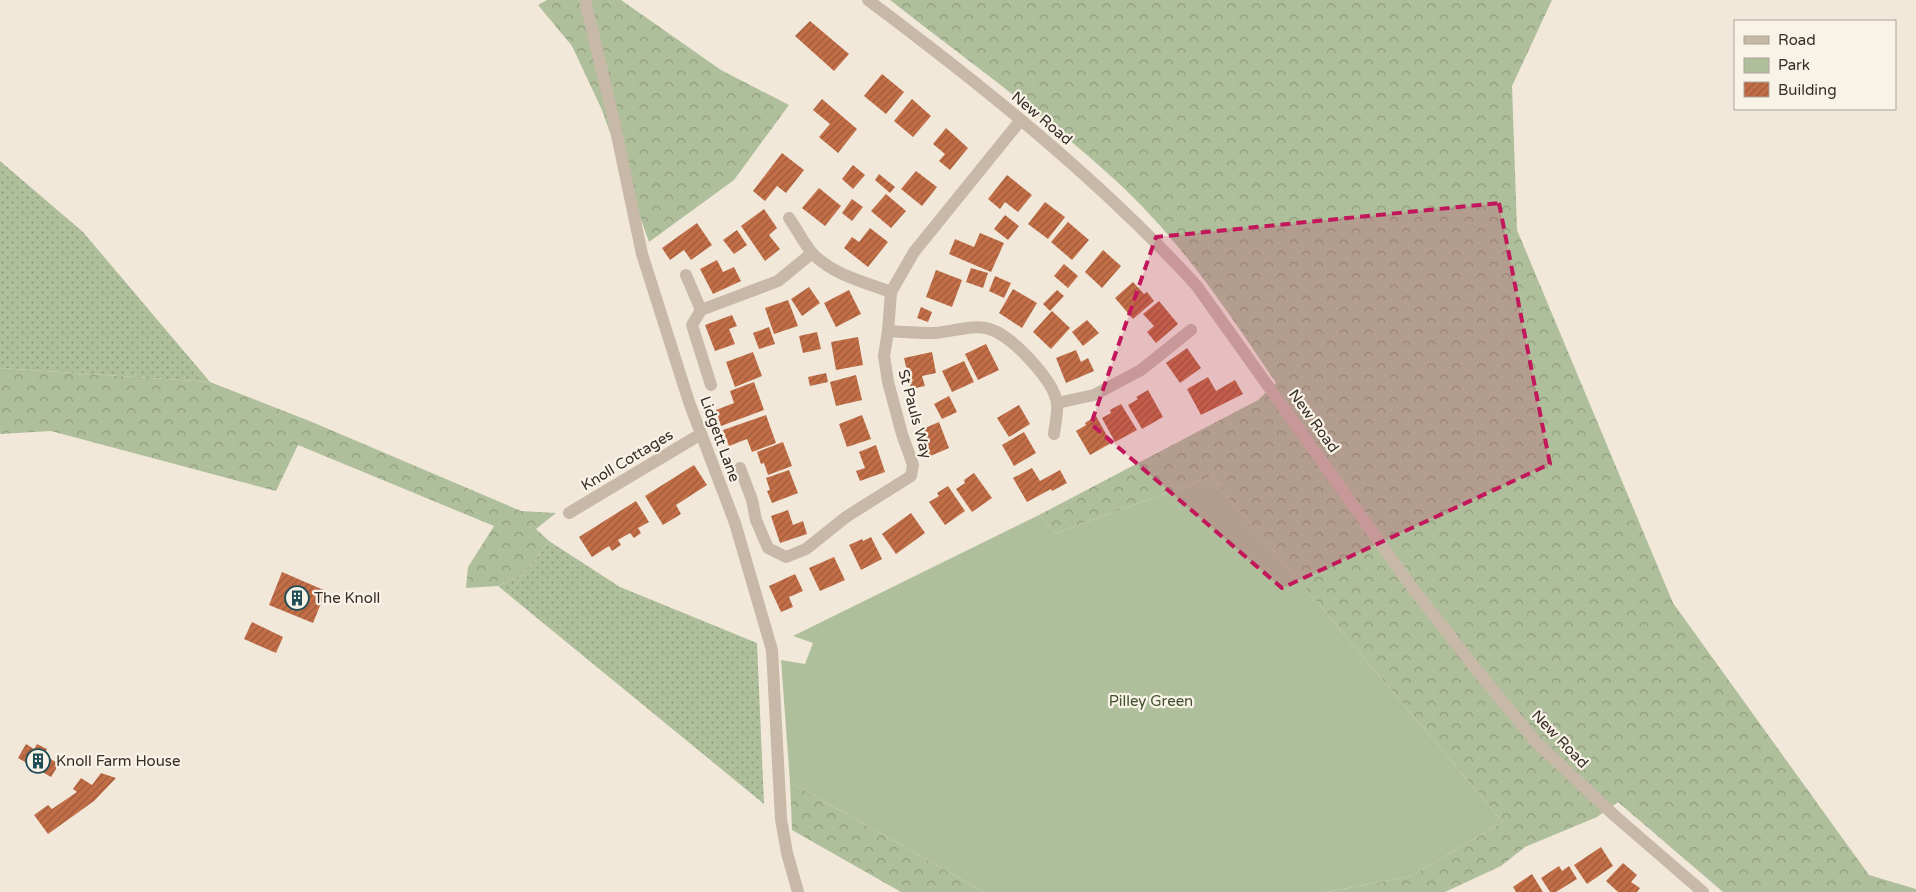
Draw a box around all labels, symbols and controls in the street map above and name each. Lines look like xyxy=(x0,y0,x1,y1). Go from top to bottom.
legend xyxy=(1734,20,1896,110)
text: Road xyxy=(1778,31,1816,49)
text: Park xyxy=(1778,56,1810,74)
text: Building xyxy=(1778,81,1837,99)
street label: New Road xyxy=(1008,87,1076,149)
street label: St Pauls Way xyxy=(894,367,936,461)
street label: New Road xyxy=(1285,386,1343,456)
street label: Lidgett Lane xyxy=(696,394,744,484)
street label: Knoll Cottages xyxy=(578,426,676,494)
building icon: The Knoll xyxy=(284,585,310,611)
place label: The Knoll xyxy=(314,589,380,607)
park label: Pilley Green xyxy=(1109,692,1193,710)
street label: New Road xyxy=(1528,706,1592,772)
building icon: Knoll Farm House xyxy=(25,748,51,774)
place label: Knoll Farm House xyxy=(56,752,181,770)

